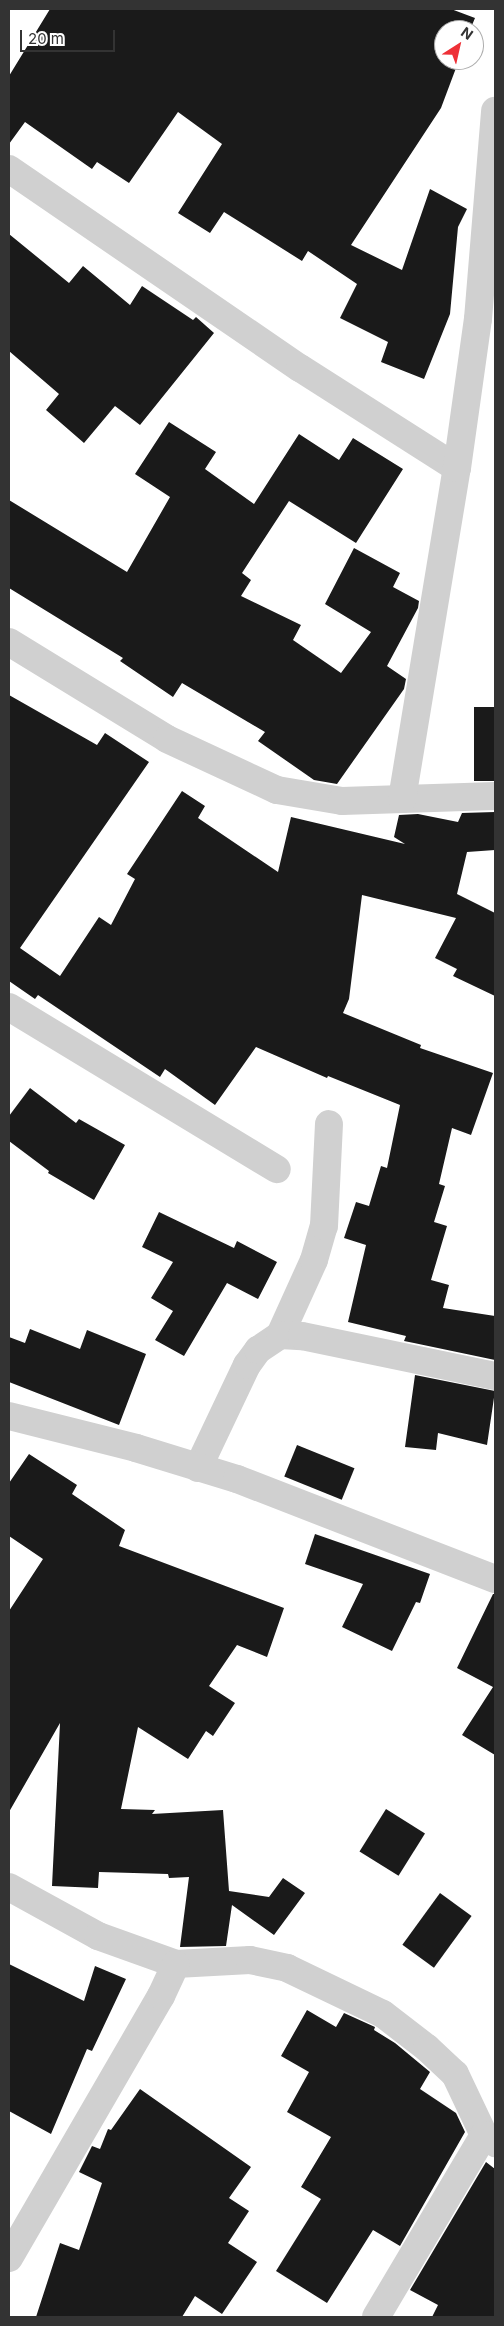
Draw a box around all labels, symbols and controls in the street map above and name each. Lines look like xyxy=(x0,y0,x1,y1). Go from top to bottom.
scale bar xyxy=(22,20,118,52)
north arrow xyxy=(434,20,484,70)
text: N xyxy=(458,23,477,43)
text: 20 m xyxy=(28,29,64,48)

